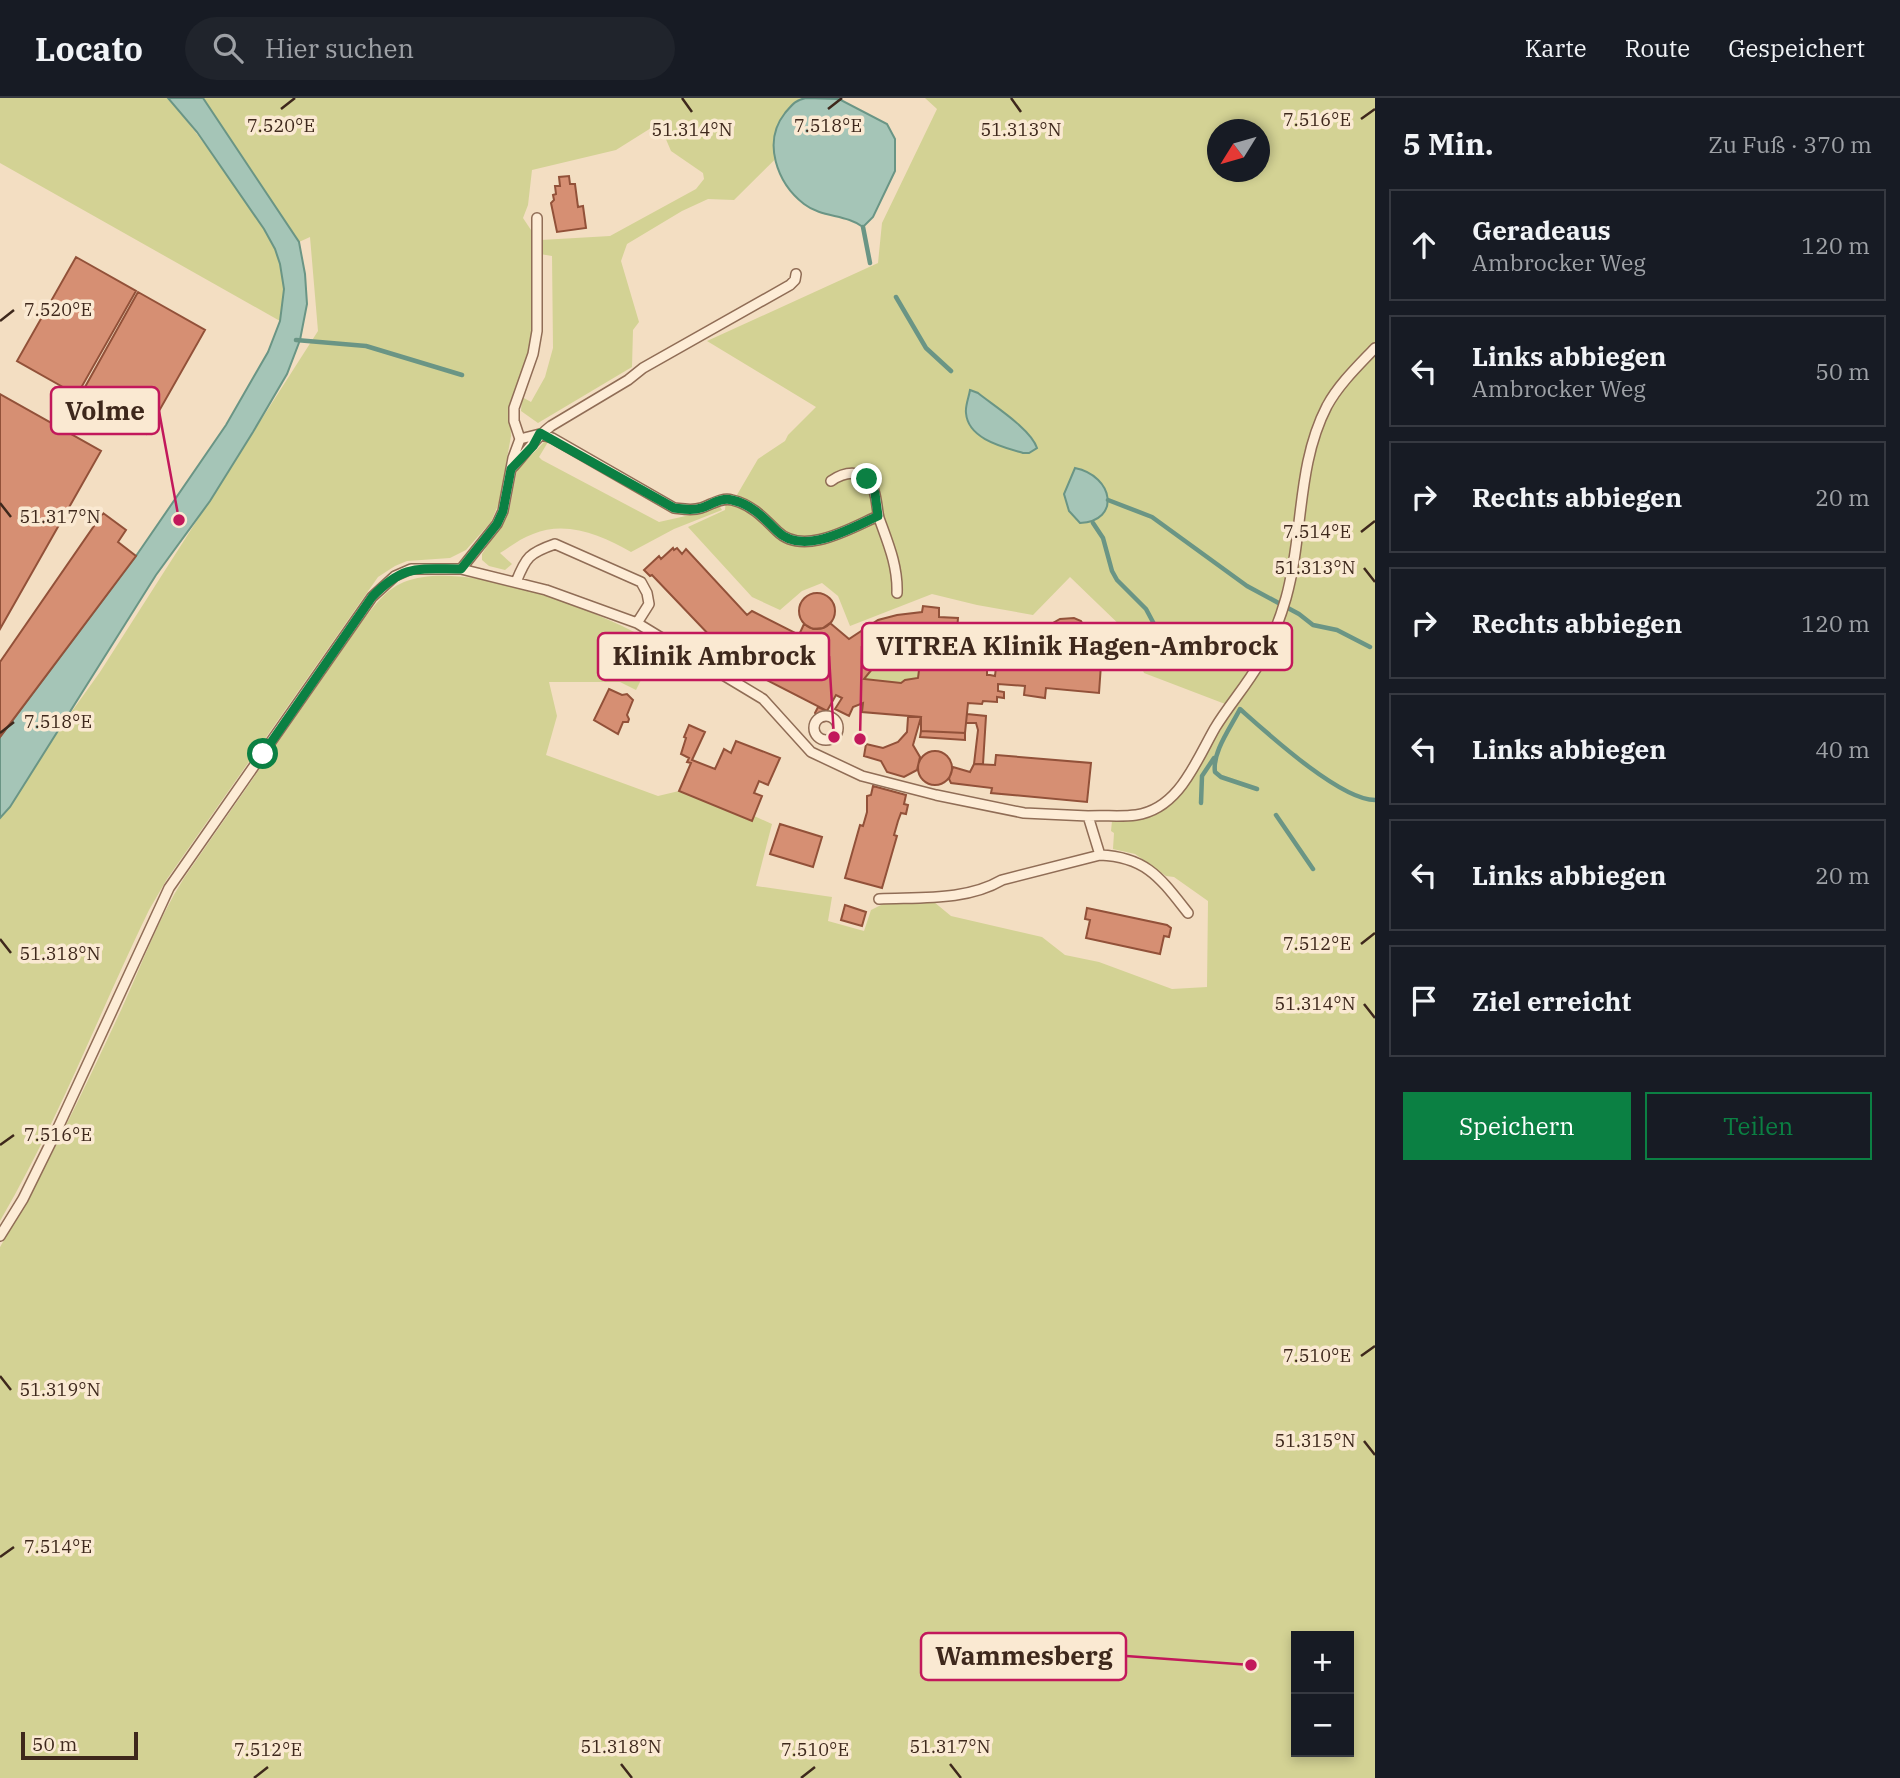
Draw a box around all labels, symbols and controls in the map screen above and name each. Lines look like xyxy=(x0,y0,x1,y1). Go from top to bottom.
search box xyxy=(185,17,675,80)
text: Locato xyxy=(35,27,143,70)
icon: search xyxy=(209,29,247,67)
text: Hier suchen xyxy=(265,31,414,65)
text: Karte xyxy=(1525,32,1587,64)
text: Route xyxy=(1625,32,1690,64)
text: Gespeichert xyxy=(1728,32,1865,64)
text: 7.516°E xyxy=(1283,108,1351,131)
text: 7.520°E xyxy=(247,114,315,137)
text: 7.518°E xyxy=(794,114,862,137)
text: 51.314°N xyxy=(651,118,733,141)
text: 51.313°N xyxy=(980,118,1062,141)
north arrow xyxy=(1207,119,1270,182)
text: 5 Min. xyxy=(1403,124,1494,163)
text: Zu Fuß · 370 m xyxy=(1708,129,1872,159)
text: Geradeaus xyxy=(1472,213,1611,247)
icon: ahead xyxy=(1405,226,1443,264)
text: 120 m xyxy=(1801,230,1870,260)
text: Ambrocker Weg xyxy=(1472,247,1646,277)
text: 7.520°E xyxy=(24,298,92,321)
text: Links abbiegen xyxy=(1472,339,1667,373)
icon: left xyxy=(1405,352,1443,390)
text: 50 m xyxy=(1815,356,1870,386)
text: Ambrocker Weg xyxy=(1472,373,1646,403)
callout: Volme xyxy=(51,387,159,434)
text: Volme xyxy=(65,393,145,427)
route end xyxy=(851,463,882,494)
icon: right xyxy=(1405,478,1443,516)
text: Rechts abbiegen xyxy=(1472,480,1682,514)
text: 20 m xyxy=(1815,482,1870,512)
text: 51.317°N xyxy=(19,505,101,528)
text: 7.514°E xyxy=(1283,520,1351,543)
text: 51.313°N xyxy=(1274,556,1356,579)
icon: right xyxy=(1405,604,1443,642)
text: Rechts abbiegen xyxy=(1472,606,1682,640)
text: 120 m xyxy=(1801,608,1870,638)
callout: VITREA Klinik Hagen-Ambrock xyxy=(862,623,1292,670)
text: VITREA Klinik Hagen-Ambrock xyxy=(876,628,1279,662)
callout: Klinik Ambrock xyxy=(598,633,829,680)
text: Klinik Ambrock xyxy=(612,638,816,672)
text: 7.518°E xyxy=(24,710,92,733)
icon: left xyxy=(1405,730,1443,768)
text: Links abbiegen xyxy=(1472,732,1667,766)
text: 40 m xyxy=(1815,734,1870,764)
route start xyxy=(247,738,278,769)
icon: left xyxy=(1405,856,1443,894)
text: Links abbiegen xyxy=(1472,858,1667,892)
text: 20 m xyxy=(1815,860,1870,890)
text: 7.512°E xyxy=(1283,932,1351,955)
text: 51.318°N xyxy=(19,942,101,965)
icon: arrive xyxy=(1405,982,1443,1020)
text: Ziel erreicht xyxy=(1472,984,1631,1018)
text: 51.314°N xyxy=(1274,992,1356,1015)
button: Speichern xyxy=(1403,1092,1631,1160)
button: Teilen xyxy=(1645,1092,1872,1160)
text: 7.516°E xyxy=(24,1123,92,1146)
text: 7.510°E xyxy=(1283,1344,1351,1367)
text: 51.319°N xyxy=(19,1378,101,1401)
text: 51.315°N xyxy=(1274,1429,1356,1452)
text: 7.514°E xyxy=(24,1535,92,1558)
map controls xyxy=(1291,1631,1354,1757)
button: + xyxy=(1291,1631,1354,1694)
callout: Wammesberg xyxy=(921,1633,1126,1680)
text: Wammesberg xyxy=(935,1638,1113,1672)
button: − xyxy=(1291,1694,1354,1757)
scale bar xyxy=(21,1729,138,1761)
text: 50 m xyxy=(32,1732,77,1756)
text: 51.318°N xyxy=(580,1735,662,1758)
text: 51.317°N xyxy=(909,1735,991,1758)
text: 7.512°E xyxy=(234,1738,302,1761)
text: 7.510°E xyxy=(781,1738,849,1761)

